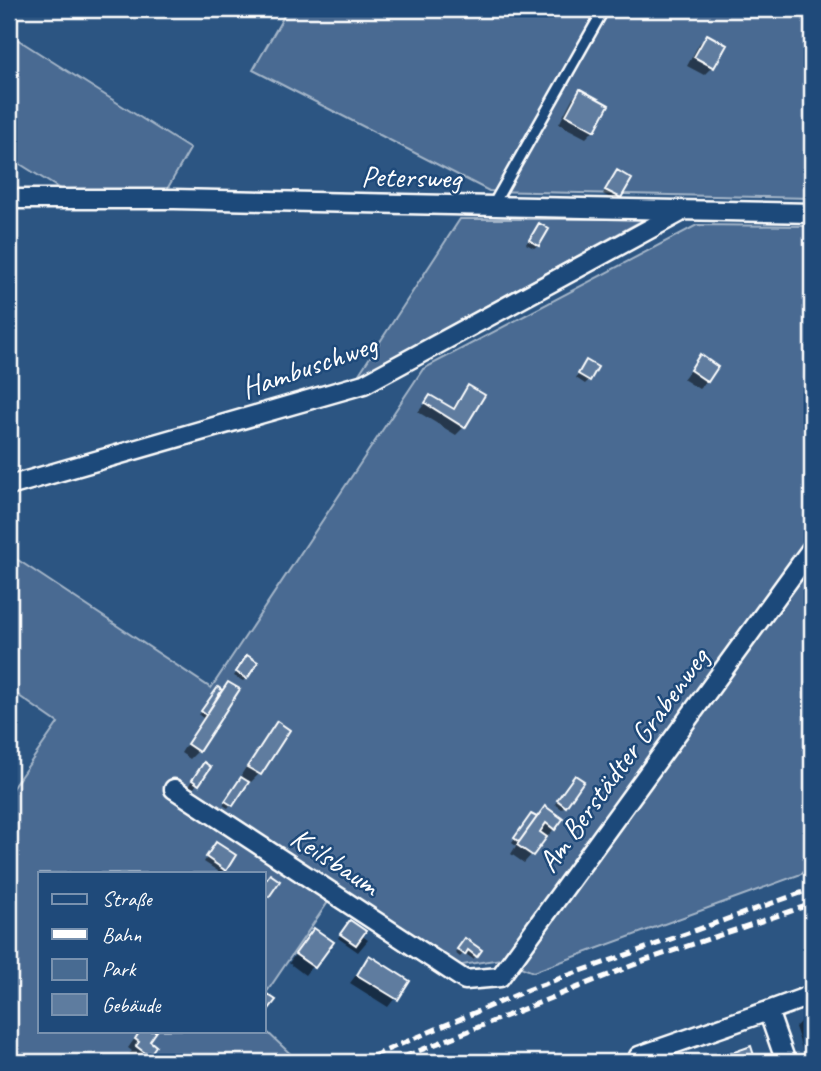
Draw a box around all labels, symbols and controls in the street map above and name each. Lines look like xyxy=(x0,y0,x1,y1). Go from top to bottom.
street label: Petersweg xyxy=(361,157,464,197)
street label: Hambuschweg xyxy=(236,325,383,407)
street label: Am Berstädter Grabenweg xyxy=(529,639,718,879)
street label: Keilsbaum xyxy=(284,818,388,905)
legend xyxy=(38,872,266,1032)
text: Straße xyxy=(102,886,154,912)
text: Bahn xyxy=(102,922,142,948)
text: Park xyxy=(102,956,137,982)
text: Gebäude xyxy=(102,992,161,1018)

